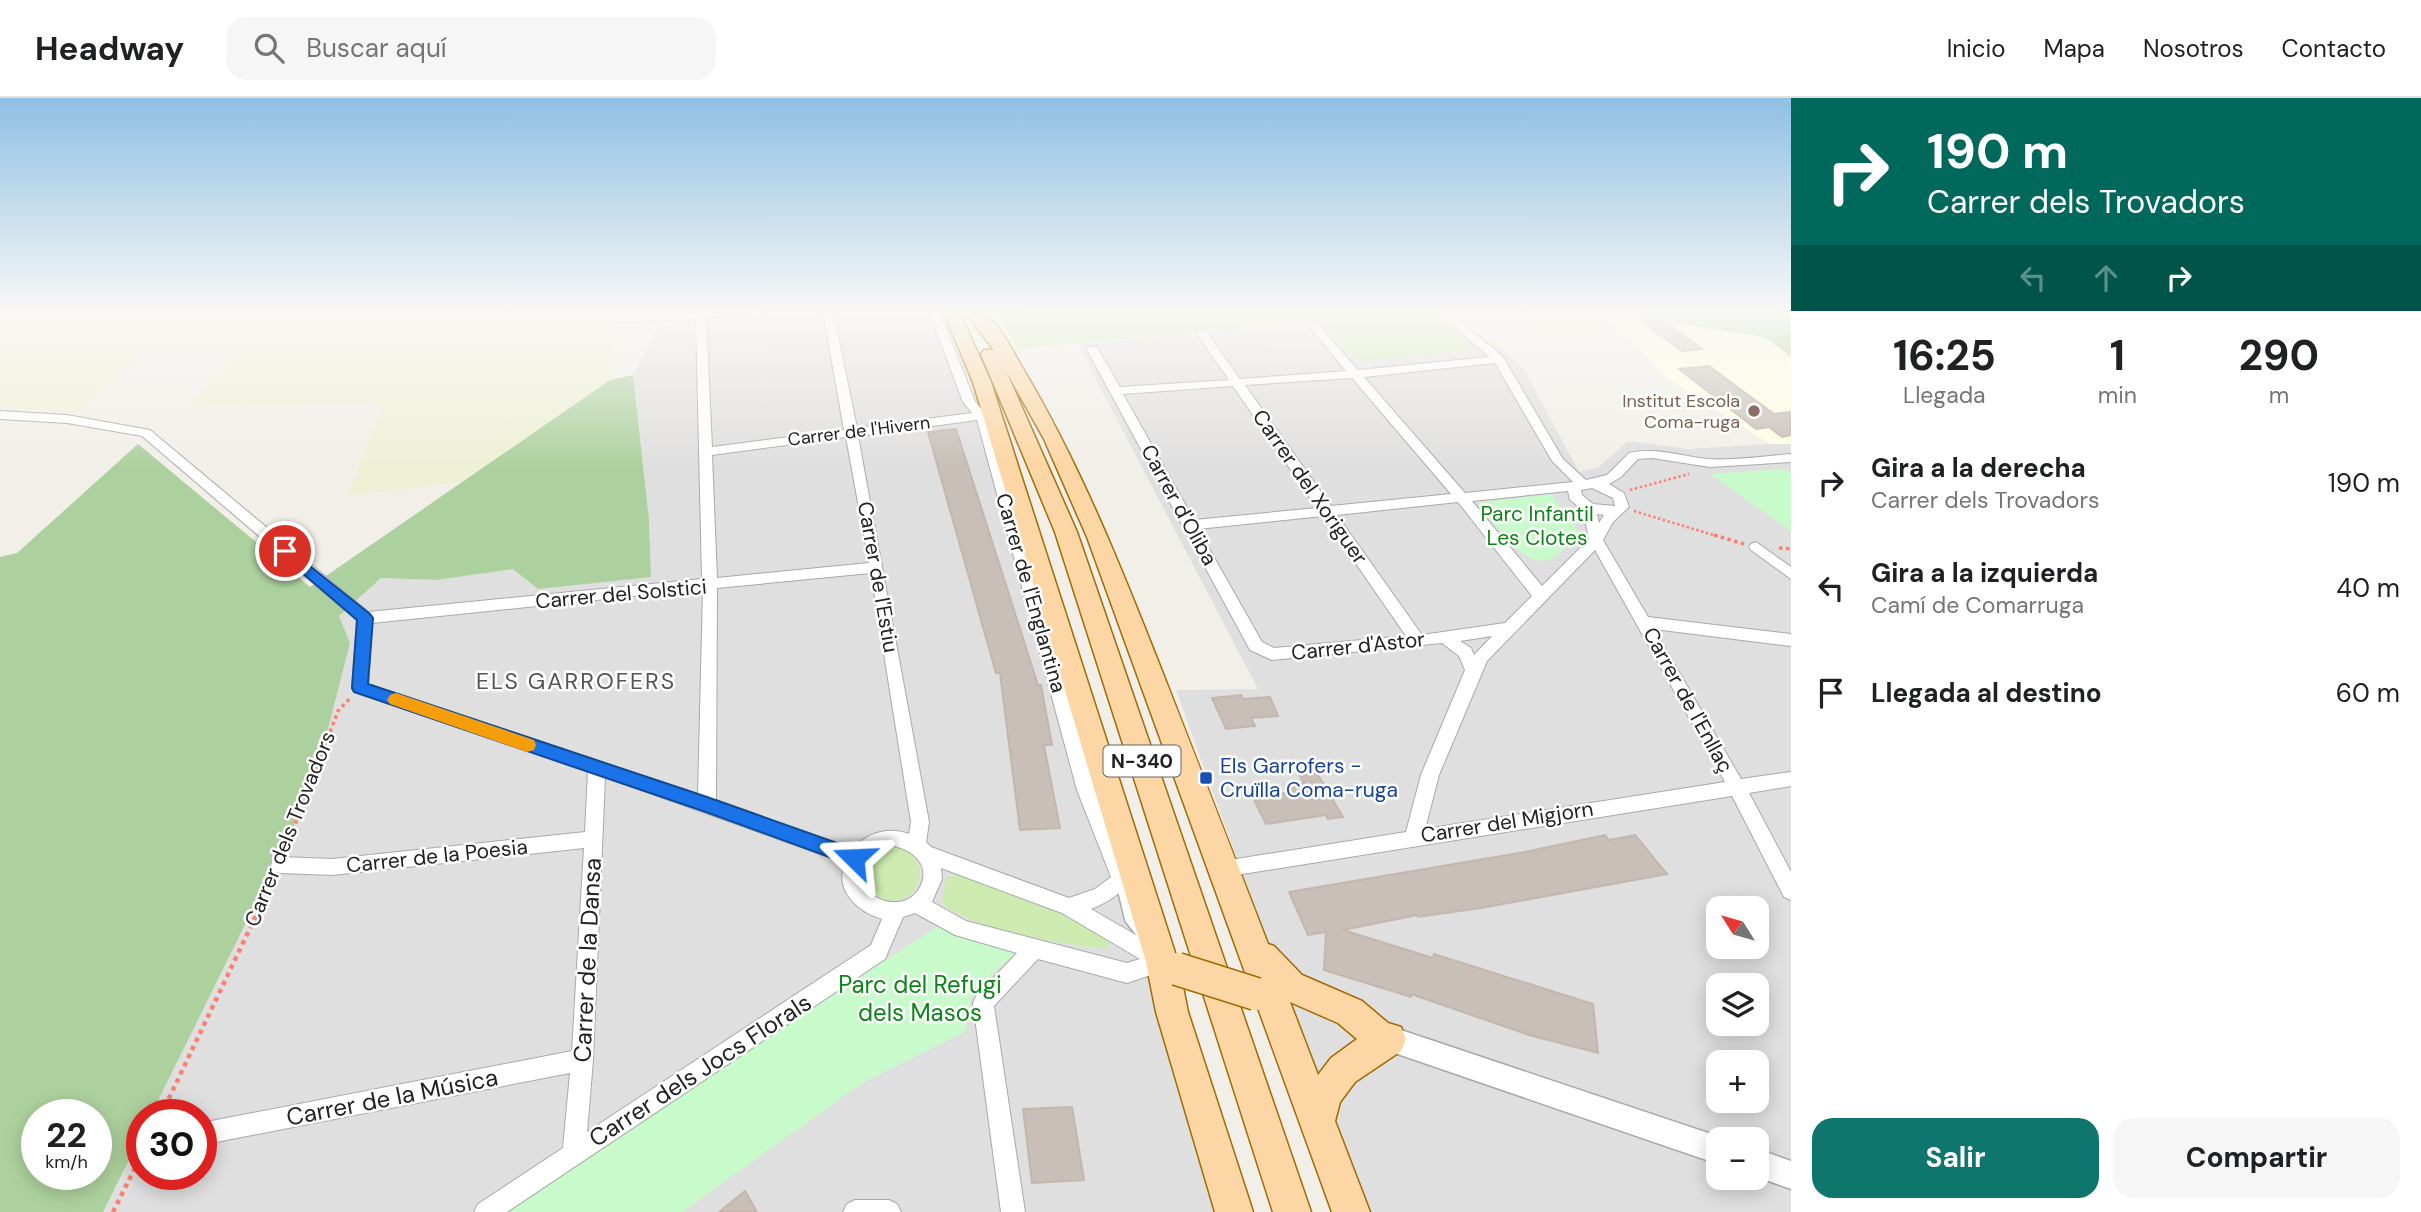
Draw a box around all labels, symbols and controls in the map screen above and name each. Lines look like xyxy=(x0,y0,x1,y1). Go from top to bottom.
search box xyxy=(226,17,716,80)
text: Headway xyxy=(35,27,184,70)
icon: search xyxy=(250,29,288,67)
text: Buscar aquí xyxy=(306,31,447,65)
text: Inicio xyxy=(1947,33,2006,64)
text: Mapa xyxy=(2044,33,2105,64)
text: Nosotros xyxy=(2143,33,2244,64)
text: Contacto xyxy=(2282,33,2386,64)
text: 190 m xyxy=(1927,119,2068,183)
icon: right xyxy=(1812,126,1903,217)
text: Carrer dels Trovadors xyxy=(1927,181,2245,223)
icon: left xyxy=(2014,259,2052,297)
icon: ahead xyxy=(2087,259,2125,297)
icon: right xyxy=(2160,259,2198,297)
text: 16:25 xyxy=(1893,328,1996,383)
text: 1 xyxy=(2110,328,2125,383)
text: 290 xyxy=(2239,328,2319,383)
text: Llegada xyxy=(1903,380,1986,410)
text: min xyxy=(2098,380,2137,410)
text: m xyxy=(2269,380,2289,410)
place label: Institut Escola Coma-ruga xyxy=(1622,389,1740,434)
marker: Institut Escola Coma-ruga xyxy=(1746,403,1762,419)
street label: Carrer del Xoriguer xyxy=(1246,404,1374,570)
street label: Carrer de l'Hivern xyxy=(786,410,932,452)
street label: Carrer d'Oliba xyxy=(1134,440,1224,570)
text: Gira a la derecha xyxy=(1871,451,2086,485)
icon: right xyxy=(1812,464,1850,502)
text: 190 m xyxy=(2328,466,2400,500)
text: Carrer dels Trovadors xyxy=(1871,485,2099,515)
street label: Carrer de l'Englantina xyxy=(989,490,1073,696)
street label: Carrer de l'Estiu xyxy=(851,499,905,655)
park label: Parc Infantil Les Clotes xyxy=(1480,500,1594,552)
pin xyxy=(255,521,315,581)
icon: arrive xyxy=(266,532,304,570)
text: Gira a la izquierda xyxy=(1871,556,2098,590)
icon: left xyxy=(1812,569,1850,607)
text: 40 m xyxy=(2336,571,2400,605)
street label: Carrer del Solstici xyxy=(534,573,708,615)
text: Camí de Comarruga xyxy=(1871,590,2084,620)
street label: Carrer de l'Enllaç xyxy=(1636,622,1740,778)
street label: Carrer d'Astor xyxy=(1290,625,1426,667)
district label: ELS GARROFERS xyxy=(476,666,676,696)
icon: arrive xyxy=(1812,674,1850,712)
text: Llegada al destino xyxy=(1871,676,2102,710)
text: 60 m xyxy=(2336,676,2400,710)
street label: Carrer dels Trovadors xyxy=(238,727,342,931)
road number: N-340 xyxy=(1104,746,1180,776)
place label: Els Garrofers - Cruïlla Coma-ruga xyxy=(1220,752,1398,804)
marker: Els Garrofers - Cruïlla Coma-ruga xyxy=(1198,770,1214,786)
street label: Carrer del Migjorn xyxy=(1419,795,1595,849)
position arrow xyxy=(817,821,891,895)
street label: Carrer de la Poesia xyxy=(345,833,529,879)
street label: Carrer de la Dansa xyxy=(566,857,608,1063)
north arrow xyxy=(1706,896,1769,959)
map controls xyxy=(1706,896,1769,1190)
park label: Parc del Refugi dels Masos xyxy=(838,969,1002,1028)
button: layers xyxy=(1706,973,1769,1036)
street label: Carrer dels Jocs Florals xyxy=(583,986,817,1154)
button: + xyxy=(1706,1050,1769,1113)
street label: Carrer de la Música xyxy=(284,1061,500,1133)
speed limit sign: 30 xyxy=(126,1099,217,1190)
text: 22 xyxy=(46,1112,87,1158)
button: Salir xyxy=(1812,1118,2099,1198)
button: Compartir xyxy=(2113,1118,2400,1198)
button: − xyxy=(1706,1127,1769,1190)
text: km/h xyxy=(45,1150,88,1174)

